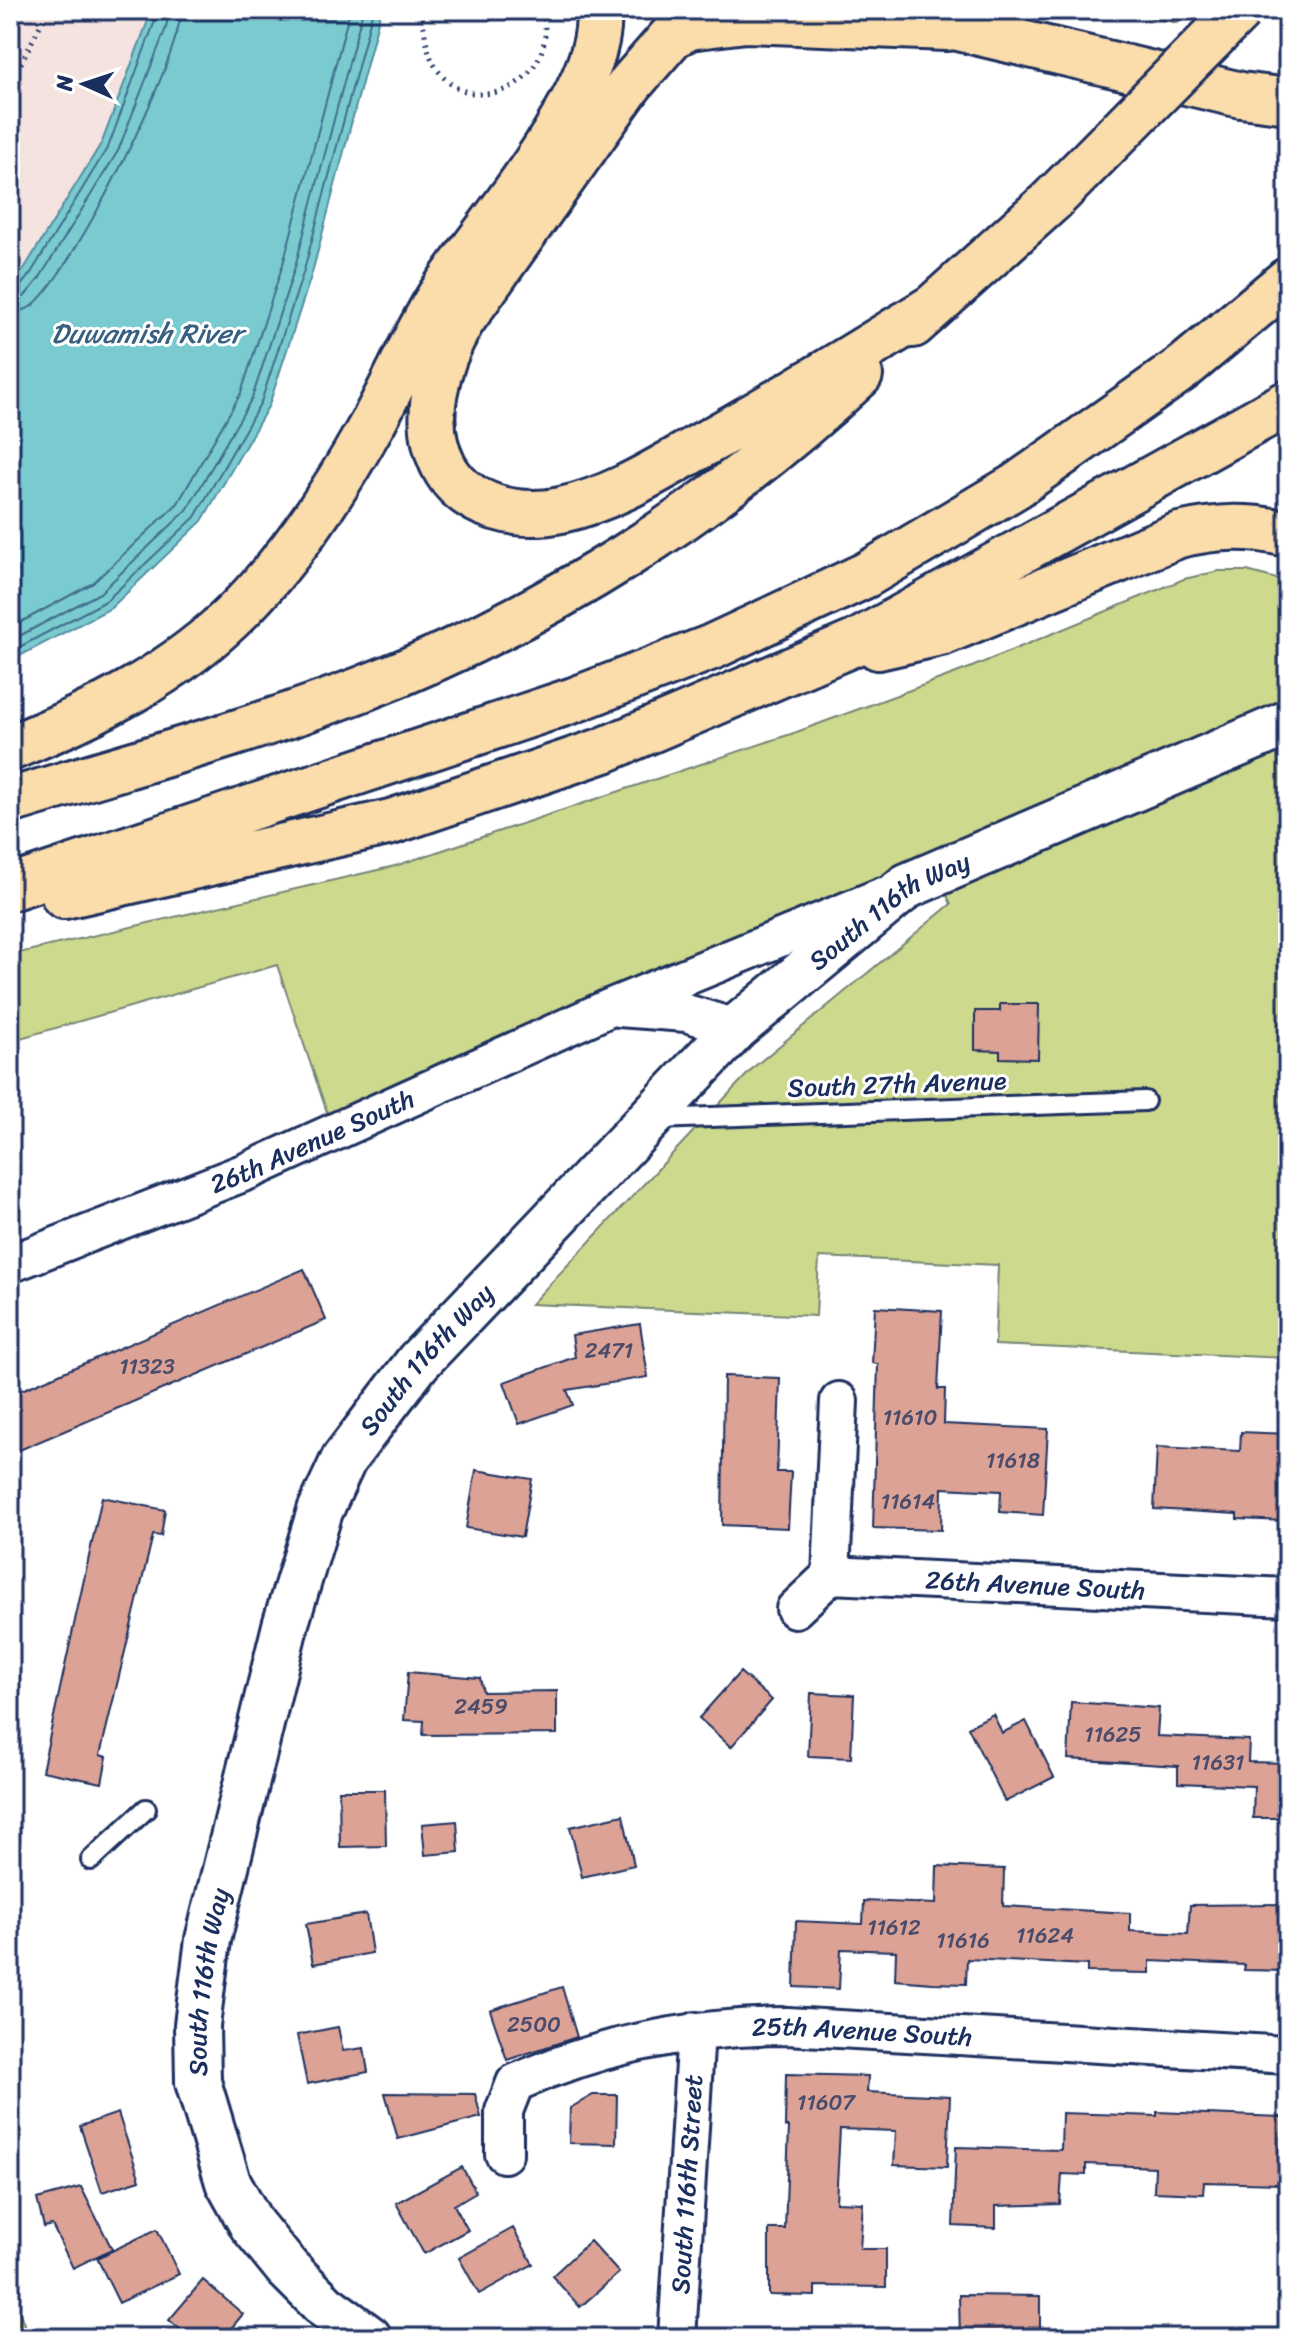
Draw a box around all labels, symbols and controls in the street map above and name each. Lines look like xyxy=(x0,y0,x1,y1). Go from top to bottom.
north arrow xyxy=(44,44,124,124)
text: N xyxy=(45,74,84,93)
water label: Duwamish River xyxy=(51,309,247,358)
street label: South 116th Way xyxy=(798,838,978,982)
street label: South 27th Avenue xyxy=(787,1057,1008,1111)
street label: 26th Avenue South xyxy=(203,1076,422,1207)
street label: South 116th Way xyxy=(347,1272,505,1446)
house number: 2471 xyxy=(585,1331,633,1370)
house number: 11323 xyxy=(119,1347,175,1386)
house number: 11610 xyxy=(883,1398,937,1437)
house number: 11618 xyxy=(986,1441,1040,1480)
house number: 11614 xyxy=(881,1482,936,1521)
street label: 26th Avenue South xyxy=(924,1557,1146,1613)
house number: 2459 xyxy=(454,1687,508,1726)
house number: 11625 xyxy=(1084,1715,1142,1754)
house number: 11631 xyxy=(1192,1743,1244,1782)
street label: South 116th Way xyxy=(174,1883,243,2077)
house number: 11612 xyxy=(867,1908,921,1947)
house number: 11624 xyxy=(1016,1916,1074,1955)
house number: 11616 xyxy=(936,1921,990,1960)
street label: 25th Avenue South xyxy=(750,2003,973,2060)
house number: 2500 xyxy=(507,2005,561,2044)
street label: South 116th Street xyxy=(657,2073,716,2295)
house number: 11607 xyxy=(797,2083,856,2122)

